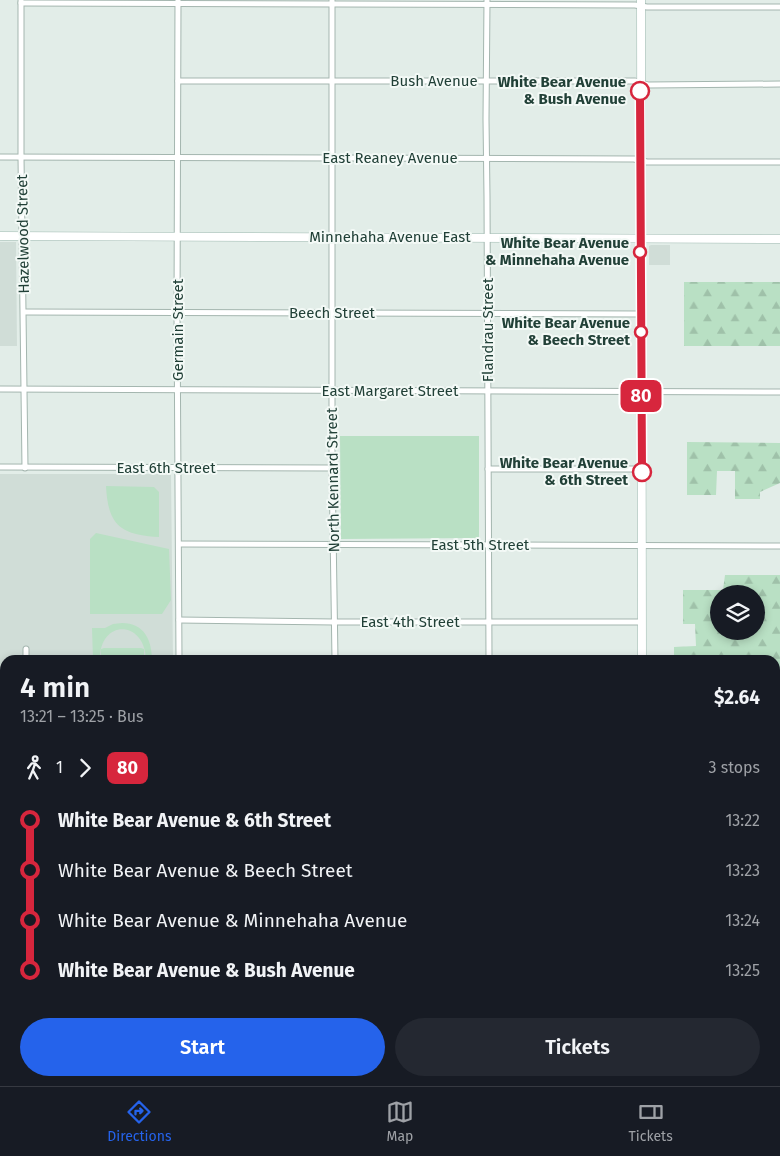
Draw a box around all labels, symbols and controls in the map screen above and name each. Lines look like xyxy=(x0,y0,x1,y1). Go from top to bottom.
street label: Bush Avenue xyxy=(390,72,478,90)
place label: White Bear Avenue & Bush Avenue xyxy=(498,73,626,108)
marker: White Bear Avenue & Bush Avenue xyxy=(630,81,650,101)
street label: East Reaney Avenue xyxy=(322,149,458,167)
street label: Hazelwood Street xyxy=(13,174,33,294)
street label: Minnehaha Avenue East xyxy=(309,228,471,246)
place label: White Bear Avenue & Minnehaha Avenue xyxy=(485,234,629,269)
marker: White Bear Avenue & Minnehaha Avenue xyxy=(633,245,647,259)
street label: Flandrau Street xyxy=(479,277,497,382)
street label: Germain Street xyxy=(169,278,187,381)
street label: Beech Street xyxy=(289,304,376,322)
place label: White Bear Avenue & Beech Street xyxy=(502,314,630,349)
marker: White Bear Avenue & Beech Street xyxy=(634,325,648,339)
line badge: 80 xyxy=(618,380,664,412)
street label: East Margaret Street xyxy=(322,382,459,400)
text: 80 xyxy=(631,385,652,407)
street label: North Kennard Street xyxy=(323,407,343,552)
place label: White Bear Avenue & 6th Street xyxy=(500,454,628,489)
street label: East 6th Street xyxy=(116,459,216,477)
marker: White Bear Avenue & 6th Street xyxy=(632,462,652,482)
street label: East 5th Street xyxy=(431,536,530,554)
map controls xyxy=(710,585,765,640)
button: layers xyxy=(710,585,765,640)
street label: East 4th Street xyxy=(360,613,460,631)
text: 4 min xyxy=(20,671,90,704)
text: $2.64 xyxy=(714,686,760,709)
text: 13:21 – 13:25 · Bus xyxy=(20,707,144,726)
icon: walk xyxy=(20,754,48,782)
icon: forward xyxy=(71,754,99,782)
text: 80 xyxy=(117,757,138,779)
text: 1 xyxy=(56,758,63,777)
text: 3 stops xyxy=(708,758,760,777)
text: White Bear Avenue & 6th Street xyxy=(58,809,331,832)
text: 13:22 xyxy=(725,811,760,830)
text: White Bear Avenue & Beech Street xyxy=(58,859,353,882)
text: 13:23 xyxy=(725,861,760,880)
text: White Bear Avenue & Minnehaha Avenue xyxy=(58,909,407,932)
text: 13:24 xyxy=(725,911,760,930)
text: White Bear Avenue & Bush Avenue xyxy=(58,959,355,982)
text: 13:25 xyxy=(725,961,760,980)
button: Start xyxy=(20,1018,385,1076)
button: Tickets xyxy=(395,1018,760,1076)
tab: Directions xyxy=(107,1098,171,1145)
tab: Map xyxy=(386,1098,414,1145)
tab: Tickets xyxy=(629,1098,673,1145)

